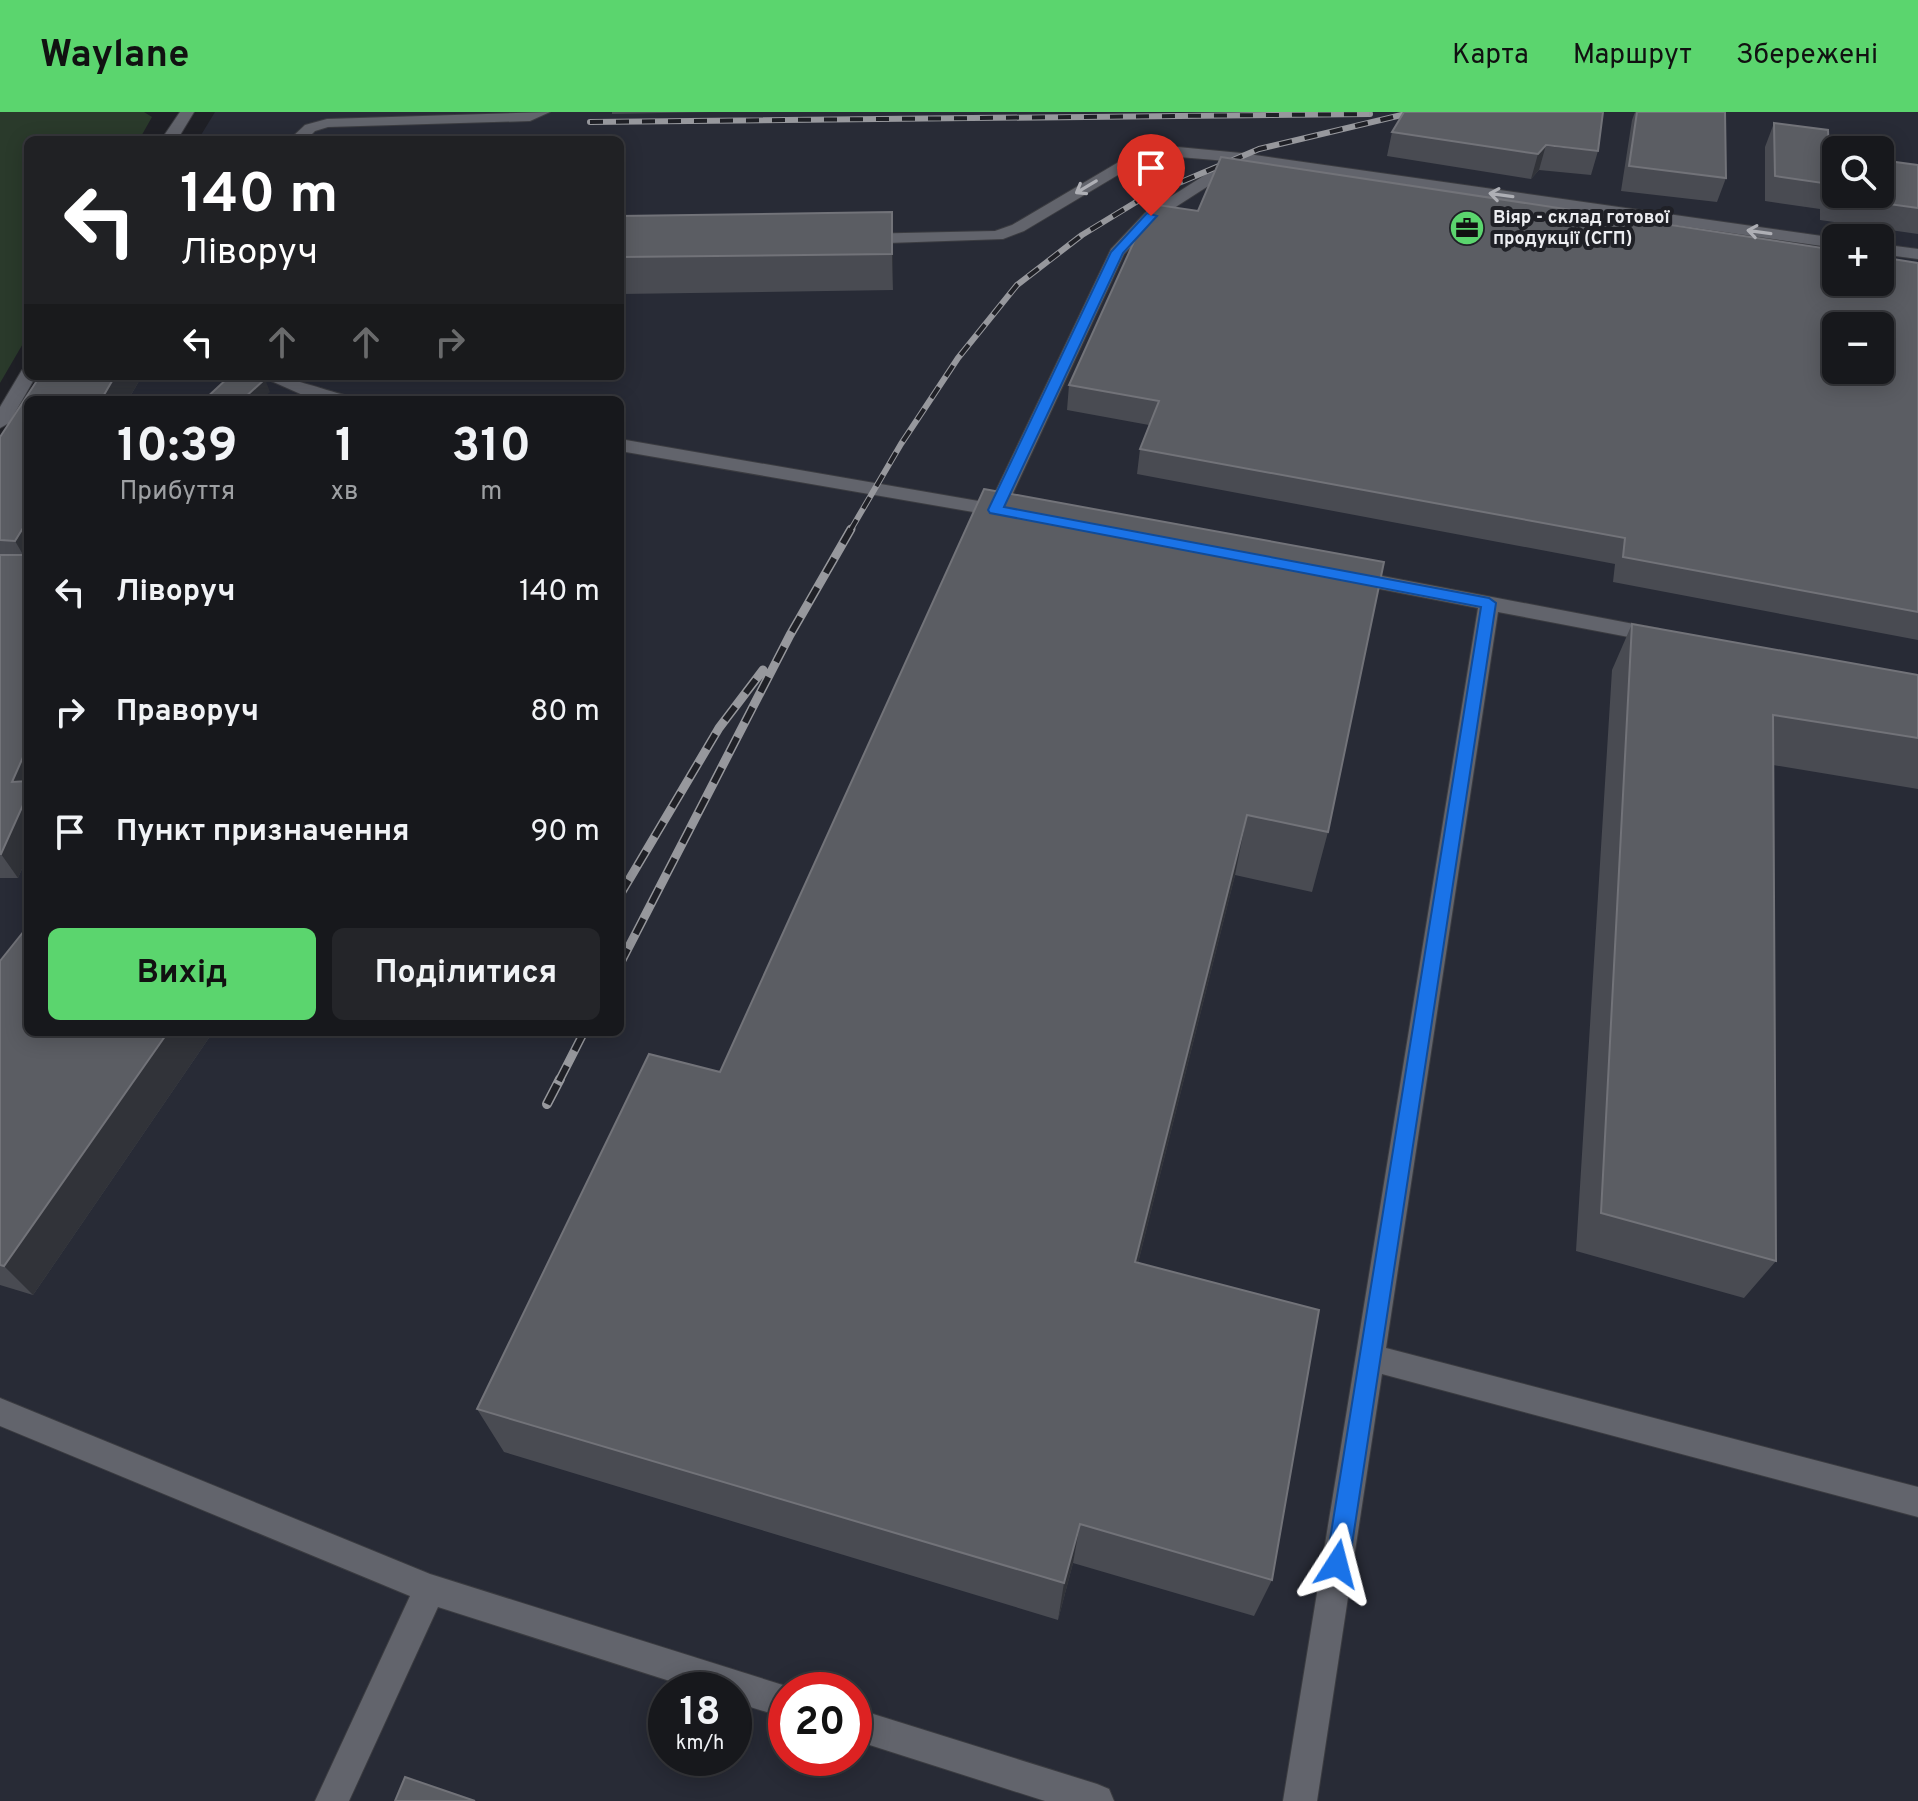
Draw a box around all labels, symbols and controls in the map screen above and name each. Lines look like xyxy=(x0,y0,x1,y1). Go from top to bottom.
text: Waylane xyxy=(40,32,189,81)
text: Карта xyxy=(1452,38,1529,74)
text: Маршрут xyxy=(1573,38,1692,74)
text: Збережені xyxy=(1736,38,1878,74)
pin xyxy=(1117,134,1185,216)
map controls xyxy=(1822,136,1894,384)
button: search xyxy=(1822,136,1894,208)
icon: arrive xyxy=(1129,146,1173,190)
text: 140 m xyxy=(180,162,338,232)
icon: left xyxy=(48,168,152,272)
one-way arrow xyxy=(1075,179,1098,195)
one-way arrow xyxy=(1489,187,1514,202)
place label: Віяр - склад готової продукції (СГП) xyxy=(1493,207,1671,251)
office icon: Віяр - склад готової продукції (СГП) xyxy=(1448,209,1486,247)
one-way arrow xyxy=(1747,224,1772,239)
button: + xyxy=(1822,224,1894,296)
text: Ліворуч xyxy=(180,231,318,277)
button: − xyxy=(1822,312,1894,384)
icon: left xyxy=(176,320,220,364)
icon: ahead xyxy=(260,320,304,364)
icon: ahead xyxy=(344,320,388,364)
icon: right xyxy=(428,320,472,364)
text: 10:39 xyxy=(117,418,238,478)
text: 1 xyxy=(335,418,354,478)
text: 310 xyxy=(452,418,531,478)
text: Прибуття xyxy=(119,476,235,509)
text: хв xyxy=(331,476,359,509)
text: m xyxy=(480,476,502,509)
icon: left xyxy=(48,570,92,614)
text: Ліворуч xyxy=(116,574,235,611)
text: 140 m xyxy=(519,574,600,611)
icon: right xyxy=(48,690,92,734)
text: Праворуч xyxy=(116,694,259,731)
text: 80 m xyxy=(530,694,600,731)
icon: arrive xyxy=(48,810,92,854)
text: Пункт призначення xyxy=(116,814,409,851)
text: 90 m xyxy=(531,814,600,851)
button: Вихід xyxy=(48,928,316,1020)
button: Поділитися xyxy=(332,928,600,1020)
position arrow xyxy=(1295,1522,1379,1606)
speed limit sign: 20 xyxy=(768,1672,872,1776)
text: 18 xyxy=(679,1689,721,1739)
text: km/h xyxy=(676,1731,724,1757)

